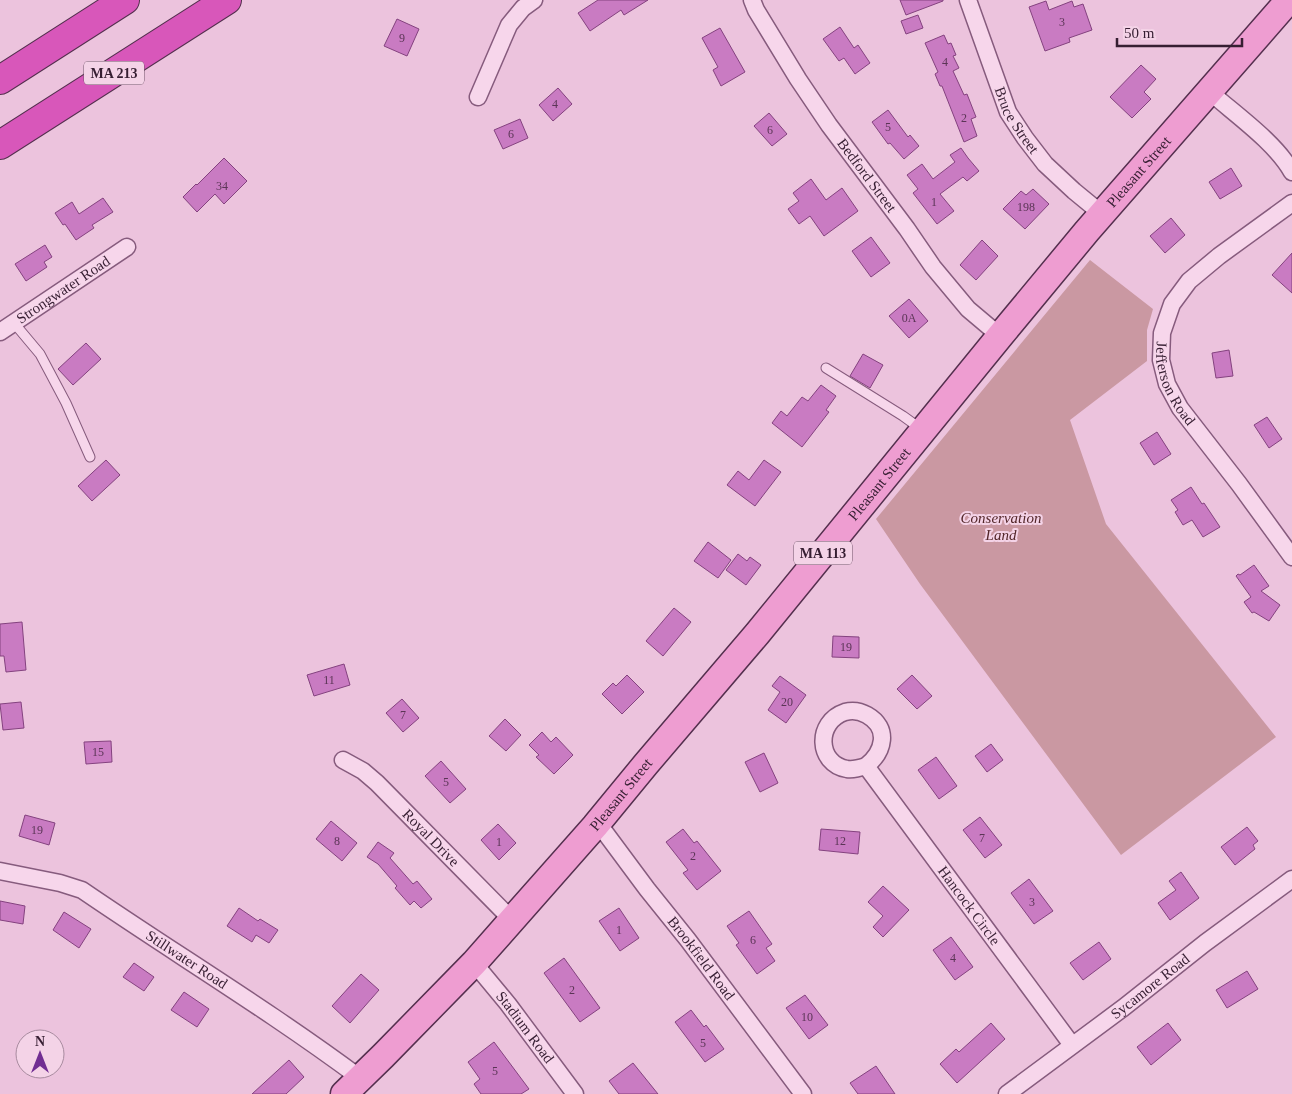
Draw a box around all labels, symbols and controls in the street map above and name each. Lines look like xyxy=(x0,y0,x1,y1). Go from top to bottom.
house number: 3 xyxy=(1059,15,1065,29)
scale bar xyxy=(1117,15,1242,47)
text: 50 m xyxy=(1124,25,1155,41)
house number: 9 xyxy=(399,31,405,45)
house number: 4 xyxy=(942,55,948,69)
road number: MA 213 xyxy=(84,62,144,84)
street label: Bruce Street xyxy=(992,85,1042,157)
house number: 4 xyxy=(552,97,558,111)
house number: 2 xyxy=(961,111,967,125)
house number: 5 xyxy=(885,120,891,134)
house number: 6 xyxy=(767,123,773,137)
house number: 6 xyxy=(508,127,514,141)
street label: Pleasant Street xyxy=(1103,133,1175,211)
street label: Bedford Street xyxy=(834,135,900,216)
house number: 34 xyxy=(216,179,228,193)
house number: 1 xyxy=(931,195,937,209)
house number: 198 xyxy=(1017,200,1035,214)
street label: Strongwater Road xyxy=(13,253,113,327)
house number: 0A xyxy=(902,311,917,325)
street label: Jefferson Road xyxy=(1153,341,1199,429)
street label: Pleasant Street xyxy=(845,444,914,524)
park label: Conservation Land xyxy=(961,510,1041,543)
road number: MA 113 xyxy=(794,542,852,564)
house number: 19 xyxy=(840,640,852,654)
house number: 11 xyxy=(323,673,335,687)
house number: 20 xyxy=(781,695,793,709)
house number: 7 xyxy=(400,708,406,722)
house number: 15 xyxy=(92,745,104,759)
street label: Pleasant Street xyxy=(586,755,656,834)
house number: 5 xyxy=(443,775,449,789)
street label: Royal Drive xyxy=(399,806,463,870)
house number: 19 xyxy=(31,823,43,837)
house number: 7 xyxy=(979,831,985,845)
house number: 8 xyxy=(334,834,340,848)
house number: 12 xyxy=(834,834,846,848)
house number: 1 xyxy=(496,835,502,849)
house number: 2 xyxy=(690,849,696,863)
street label: Hancock Circle xyxy=(935,863,1004,948)
house number: 3 xyxy=(1029,895,1035,909)
street label: Brookfield Road xyxy=(664,913,738,1003)
house number: 1 xyxy=(616,923,622,937)
street label: Stillwater Road xyxy=(143,927,231,992)
house number: 6 xyxy=(750,933,756,947)
street label: Sycamore Road xyxy=(1108,950,1193,1022)
house number: 4 xyxy=(950,951,956,965)
house number: 2 xyxy=(569,983,575,997)
street label: Stadium Road xyxy=(493,988,557,1067)
house number: 10 xyxy=(801,1010,813,1024)
north arrow xyxy=(15,1029,65,1079)
text: N xyxy=(35,1034,45,1049)
house number: 5 xyxy=(700,1036,706,1050)
house number: 5 xyxy=(492,1064,498,1078)

